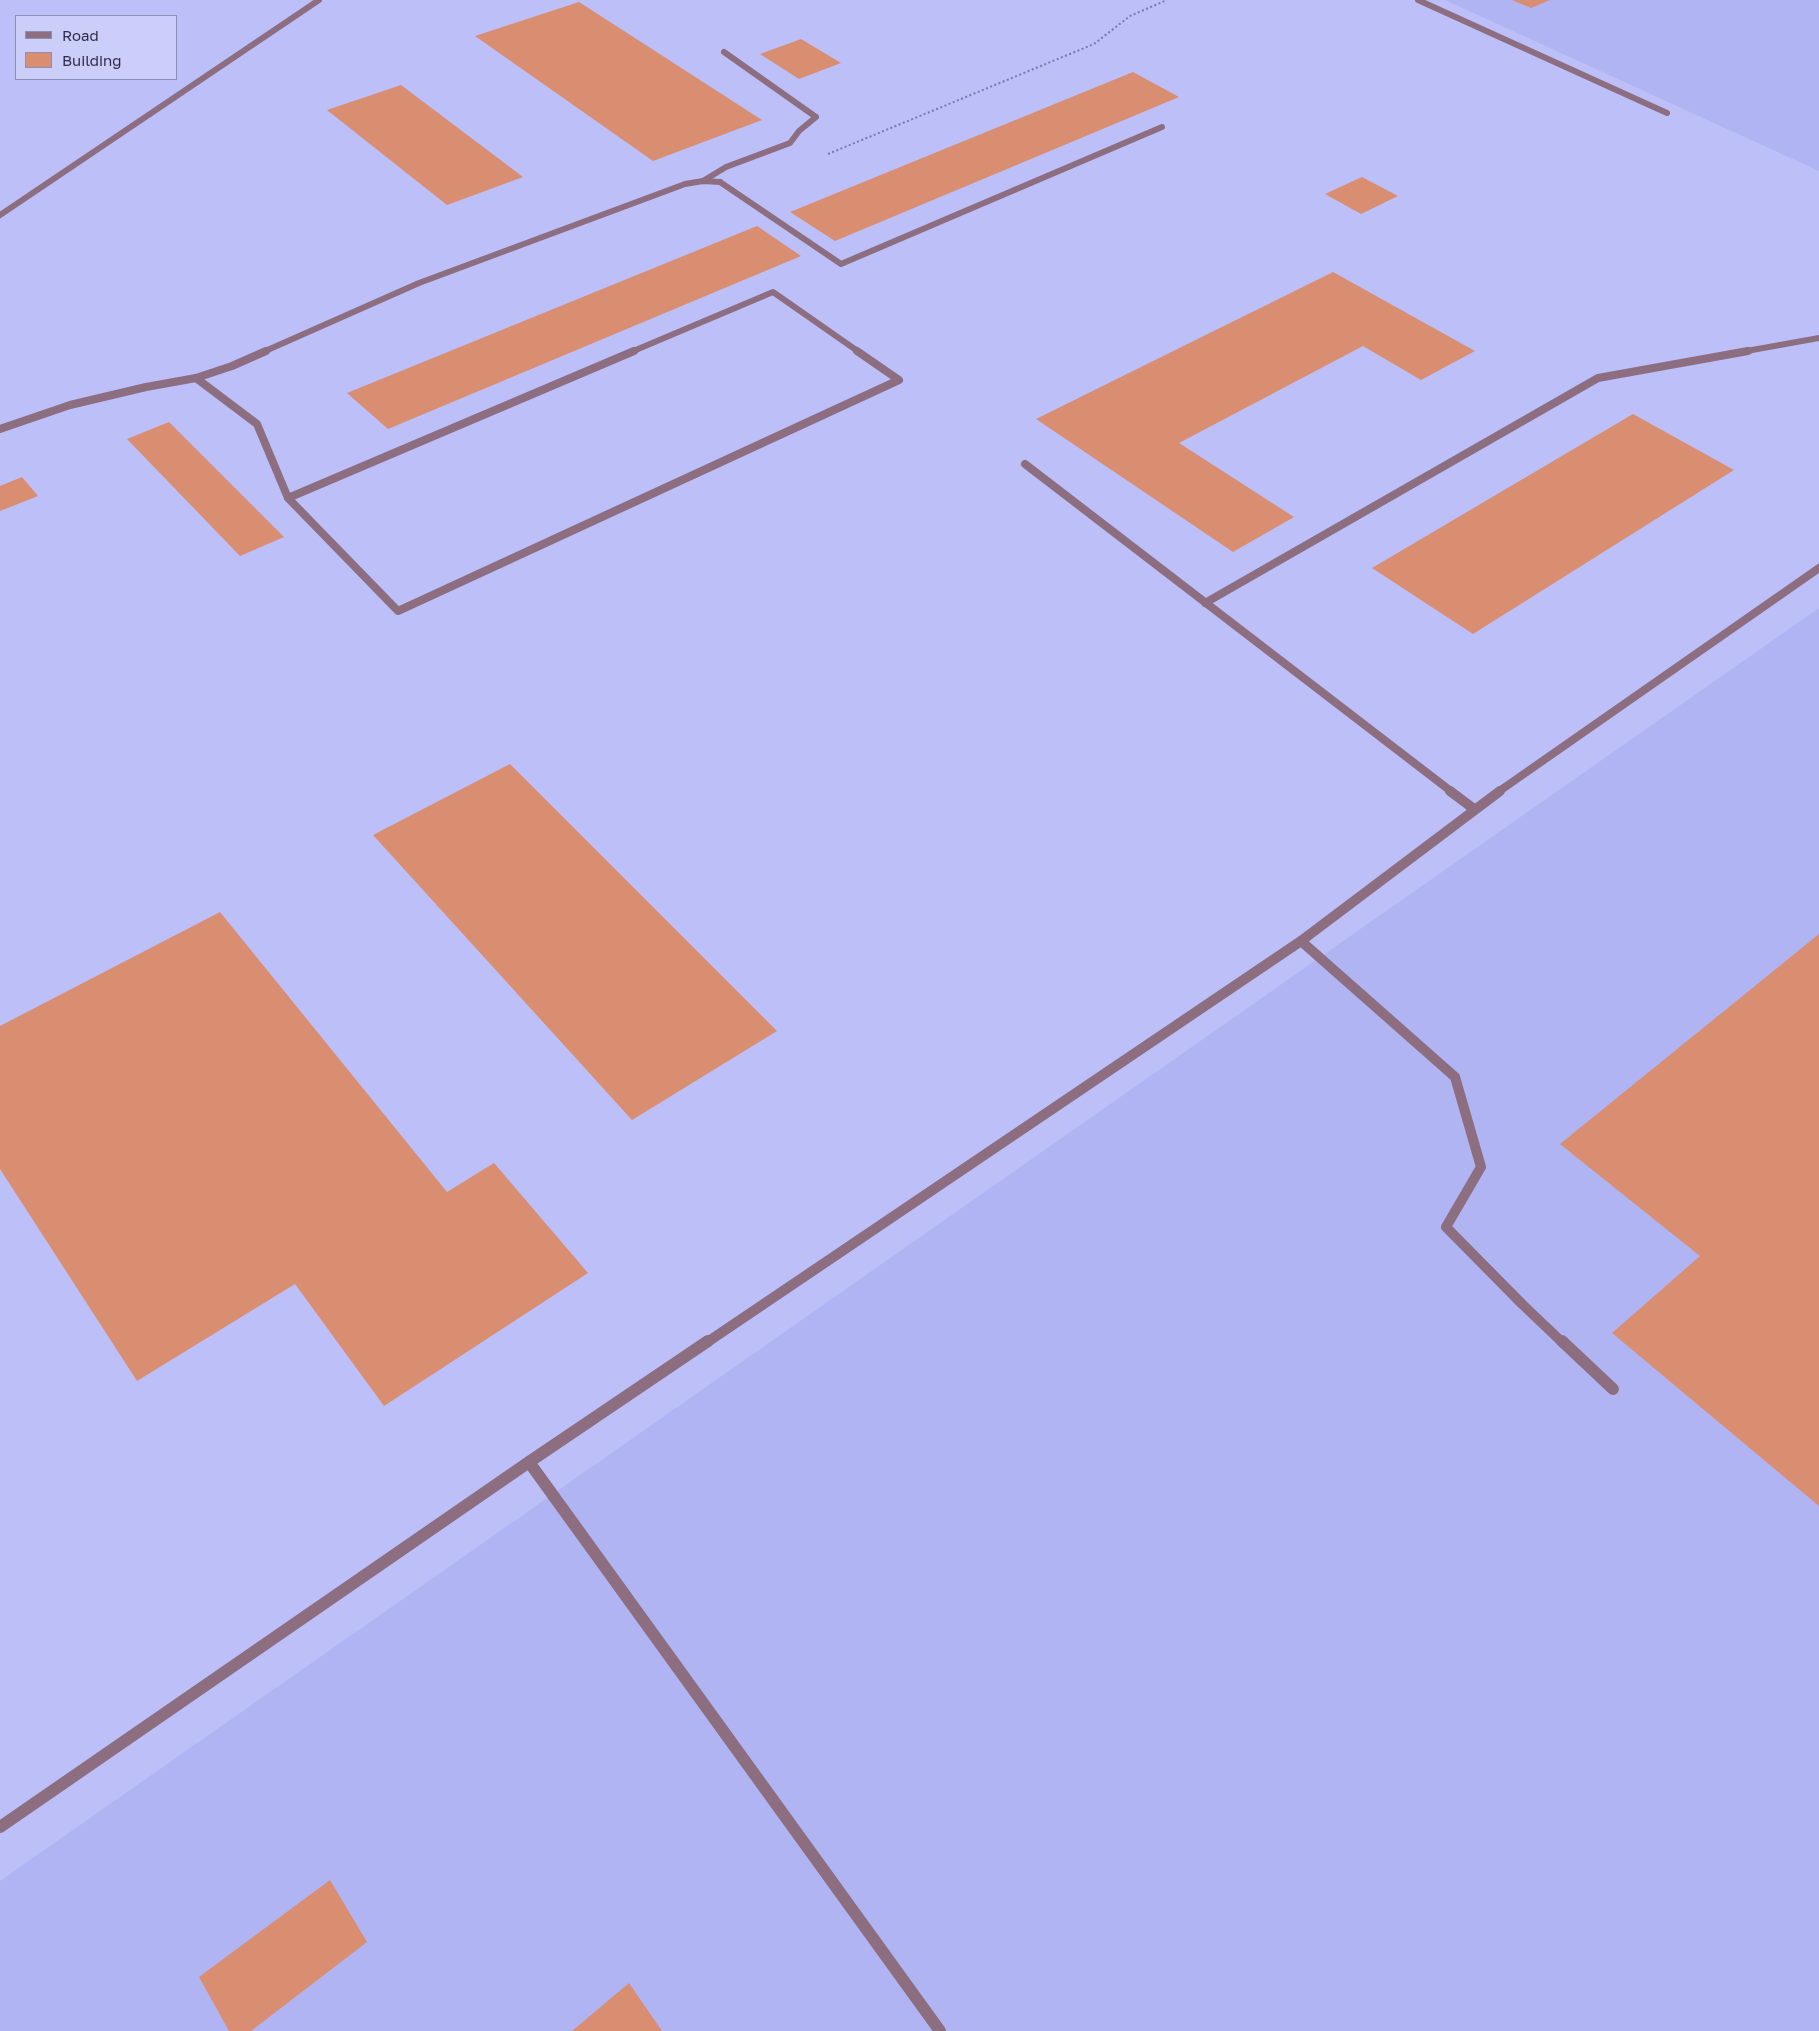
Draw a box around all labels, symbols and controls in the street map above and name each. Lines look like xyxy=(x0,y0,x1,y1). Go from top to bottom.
legend xyxy=(15,15,178,80)
text: Road xyxy=(62,26,99,44)
text: Building xyxy=(62,51,122,69)

